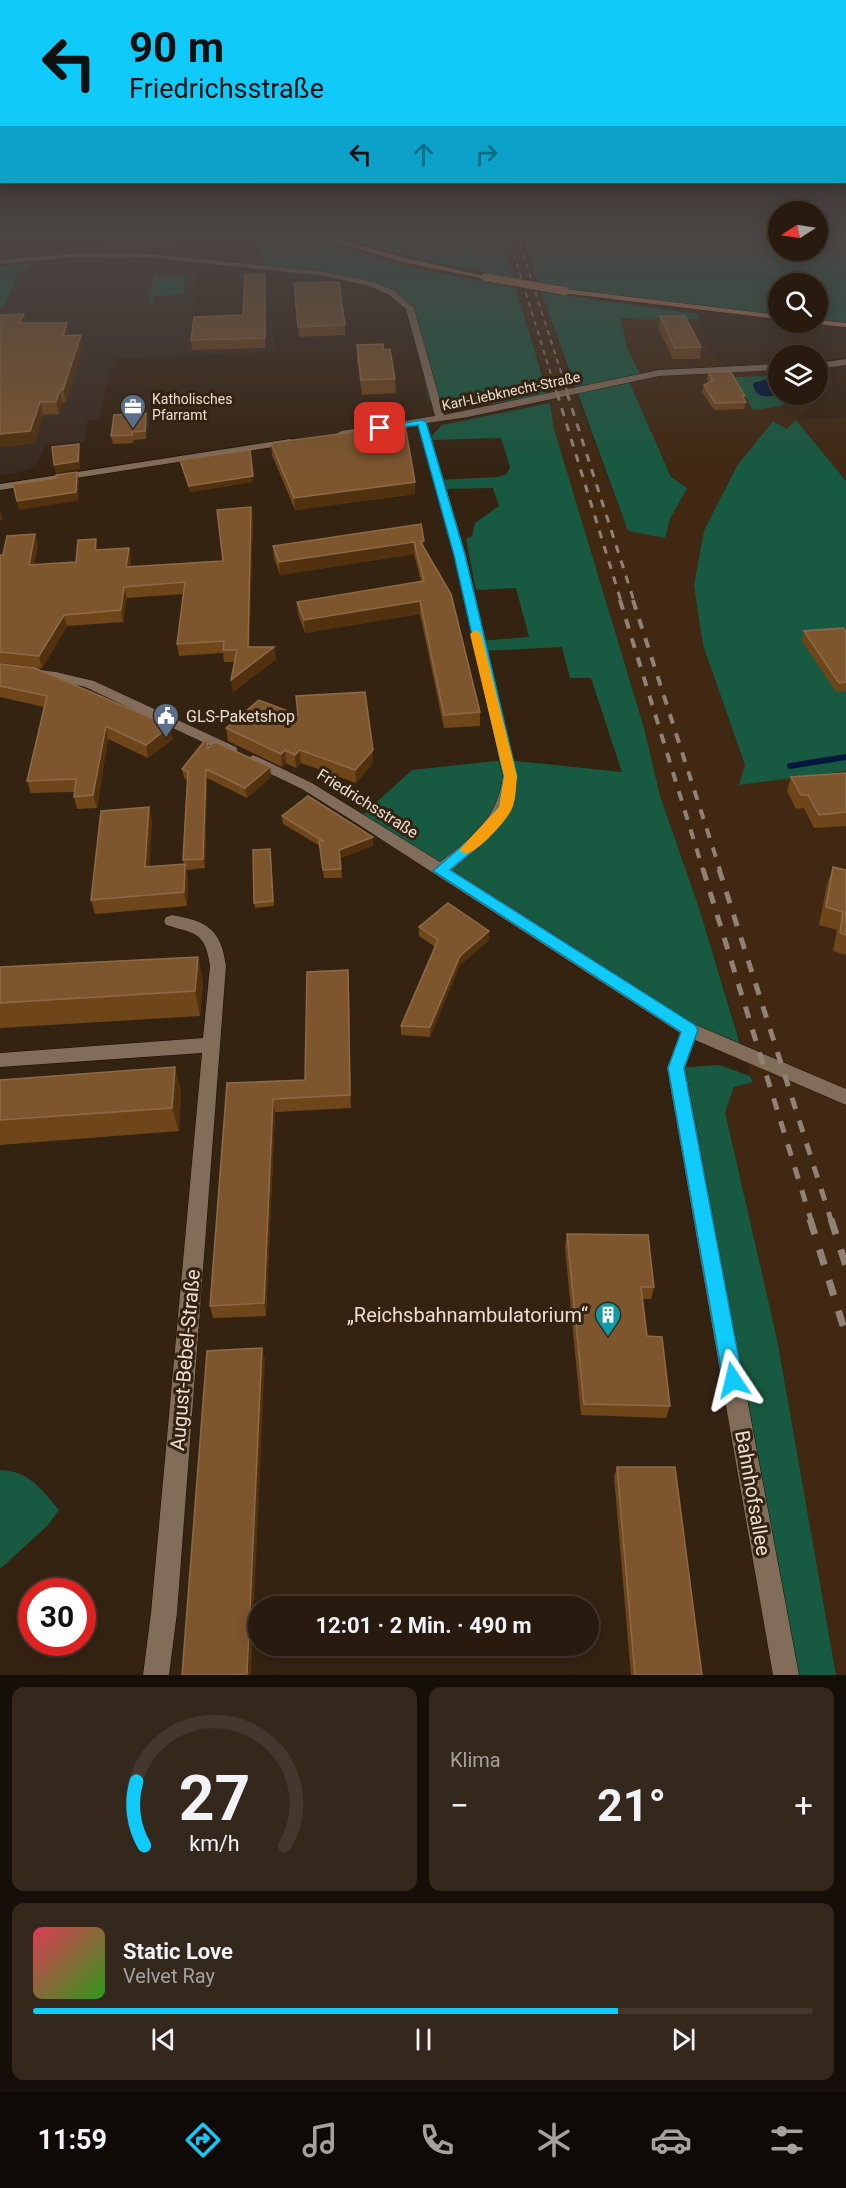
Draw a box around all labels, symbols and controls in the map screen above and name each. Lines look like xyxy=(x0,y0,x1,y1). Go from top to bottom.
text: 90 m xyxy=(129,23,224,72)
icon: left xyxy=(30,24,108,102)
text: Friedrichsstraße xyxy=(129,73,324,105)
icon: left xyxy=(344,138,377,171)
icon: ahead xyxy=(407,138,440,171)
icon: right xyxy=(470,138,503,171)
north arrow xyxy=(768,201,828,261)
map controls xyxy=(768,201,828,405)
button: search xyxy=(768,273,828,333)
button: layers xyxy=(768,345,828,405)
street label: Karl-Liebknecht-Straße xyxy=(440,369,582,413)
place label: Katholisches Pfarramt xyxy=(152,391,232,423)
office icon: Katholisches Pfarramt xyxy=(118,392,148,430)
pin xyxy=(354,402,405,453)
icon: arrive xyxy=(363,411,396,444)
public building icon: GLS-Paketshop xyxy=(151,701,181,739)
place label: GLS-Paketshop xyxy=(186,707,295,726)
street label: Friedrichsstraße xyxy=(314,765,422,842)
street label: August-Bebel-Straße xyxy=(165,1268,205,1452)
building icon: „Reichsbahnambulatorium“ xyxy=(593,1300,623,1338)
place label: „Reichsbahnambulatorium“ xyxy=(347,1303,588,1327)
position arrow xyxy=(701,1348,765,1412)
street label: Bahnhofsallee xyxy=(730,1428,776,1558)
speed limit sign: 30 xyxy=(18,1578,96,1656)
text: 12:01 · 2 Min. · 490 m xyxy=(315,1613,532,1638)
text: Klima xyxy=(450,1748,501,1772)
text: 27 xyxy=(179,1762,250,1835)
text: 21° xyxy=(597,1779,666,1832)
text: − xyxy=(450,1786,469,1825)
text: + xyxy=(794,1786,813,1825)
text: km/h xyxy=(189,1831,240,1856)
text: Static Love xyxy=(123,1939,233,1964)
text: Velvet Ray xyxy=(123,1964,215,1988)
icon: previous xyxy=(147,2023,180,2056)
icon: pause xyxy=(407,2023,440,2056)
icon: next xyxy=(667,2023,700,2056)
icon: directions xyxy=(182,2119,224,2161)
icon: music xyxy=(299,2119,341,2161)
icon: phone xyxy=(416,2119,458,2161)
icon: climate xyxy=(533,2119,575,2161)
icon: car xyxy=(650,2119,692,2161)
icon: filters xyxy=(766,2119,808,2161)
text: 11:59 xyxy=(37,2124,107,2156)

